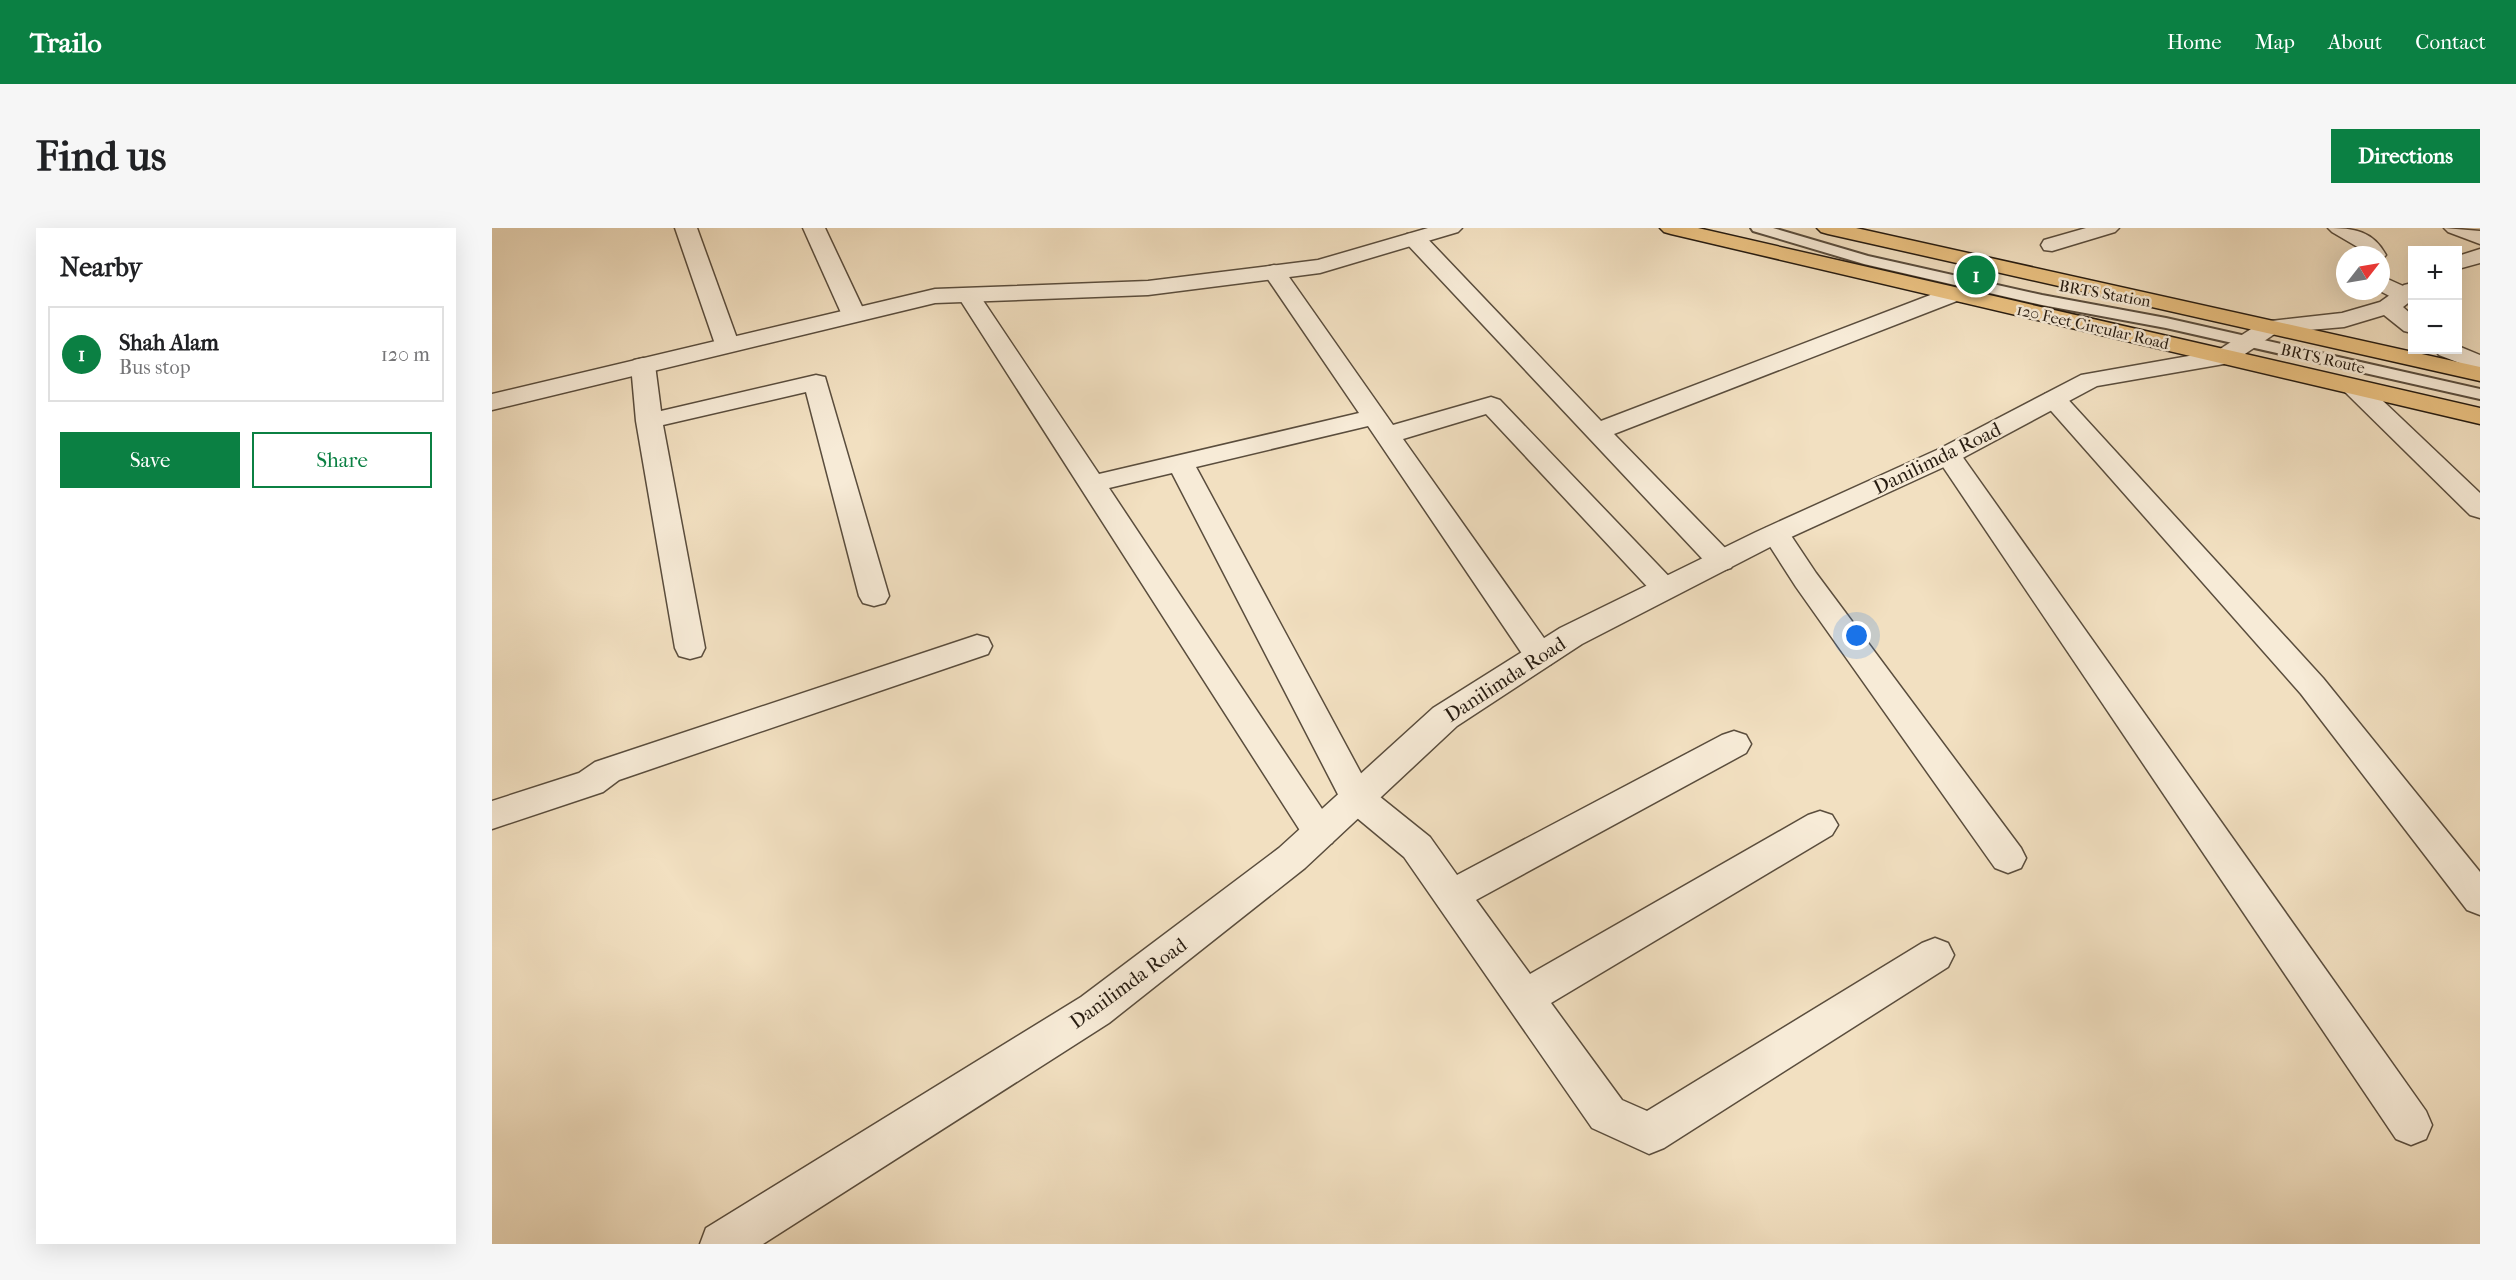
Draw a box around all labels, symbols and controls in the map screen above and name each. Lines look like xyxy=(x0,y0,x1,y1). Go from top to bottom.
text: Trailo xyxy=(30,26,102,59)
text: Home xyxy=(2167,30,2222,54)
text: Map xyxy=(2255,30,2295,54)
text: About xyxy=(2328,30,2382,54)
text: Contact xyxy=(2415,30,2486,54)
button: Directions xyxy=(2331,129,2480,183)
text: Find us xyxy=(36,132,166,181)
north arrow xyxy=(2336,246,2390,300)
map controls xyxy=(2408,246,2462,354)
button: + xyxy=(2408,246,2462,300)
text: Nearby xyxy=(60,252,142,283)
pin: 1 xyxy=(1956,252,1996,298)
street label: BRTS Station xyxy=(2058,276,2153,311)
street label: 120 Feet Circular Road xyxy=(2015,300,2171,353)
button: − xyxy=(2408,300,2462,354)
text: Shah Alam xyxy=(119,330,219,356)
street label: BRTS Route xyxy=(2279,340,2367,377)
text: 1 xyxy=(78,343,85,366)
text: 120 m xyxy=(381,343,430,366)
text: Bus stop xyxy=(119,356,191,379)
street label: Danilimda Road xyxy=(1870,417,2006,499)
button: Save xyxy=(60,432,240,488)
button: Share xyxy=(252,432,432,488)
your location xyxy=(1842,621,1871,650)
street label: Danilimda Road xyxy=(1441,631,1571,727)
street label: Danilimda Road xyxy=(1065,933,1192,1034)

